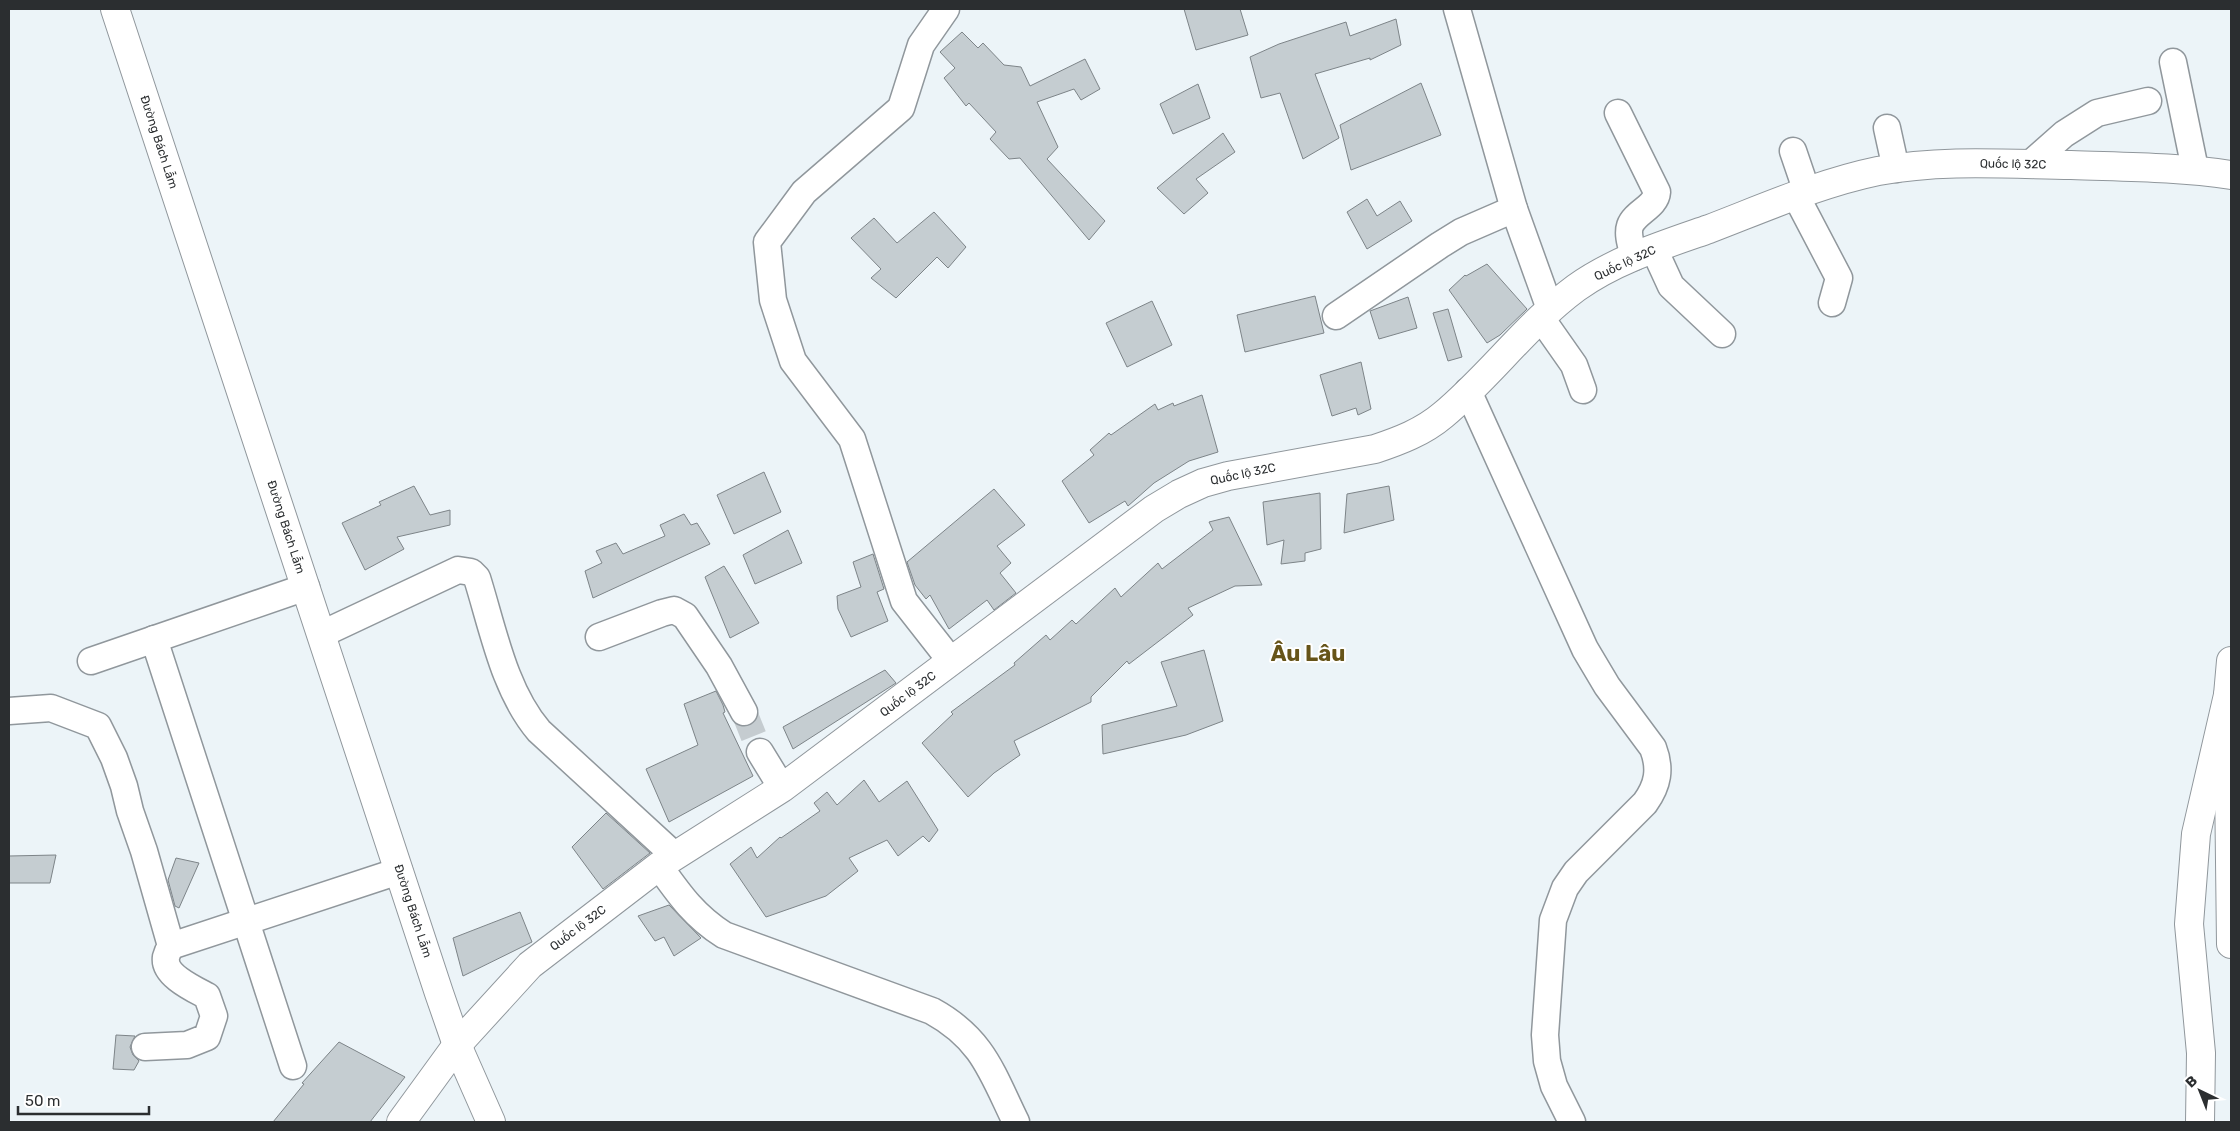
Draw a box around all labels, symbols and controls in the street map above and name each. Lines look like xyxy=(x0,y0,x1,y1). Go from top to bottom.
street label: Đường Bách Lẫm xyxy=(137,94,181,190)
street label: Quốc lộ 32C xyxy=(1980,156,2046,172)
street label: Quốc lộ 32C xyxy=(1592,242,1658,283)
street label: Quốc lộ 32C xyxy=(1209,460,1277,488)
street label: Đường Bách Lẫm xyxy=(264,479,308,575)
district label: Âu Lâu xyxy=(1271,640,1345,667)
street label: Quốc lộ 32C xyxy=(877,668,939,720)
street label: Đường Bách Lẫm xyxy=(391,863,435,959)
street label: Quốc lộ 32C xyxy=(547,902,609,954)
north arrow xyxy=(2175,1066,2225,1116)
text: B xyxy=(2182,1072,2201,1091)
scale bar xyxy=(18,1084,149,1116)
text: 50 m xyxy=(25,1092,60,1110)

